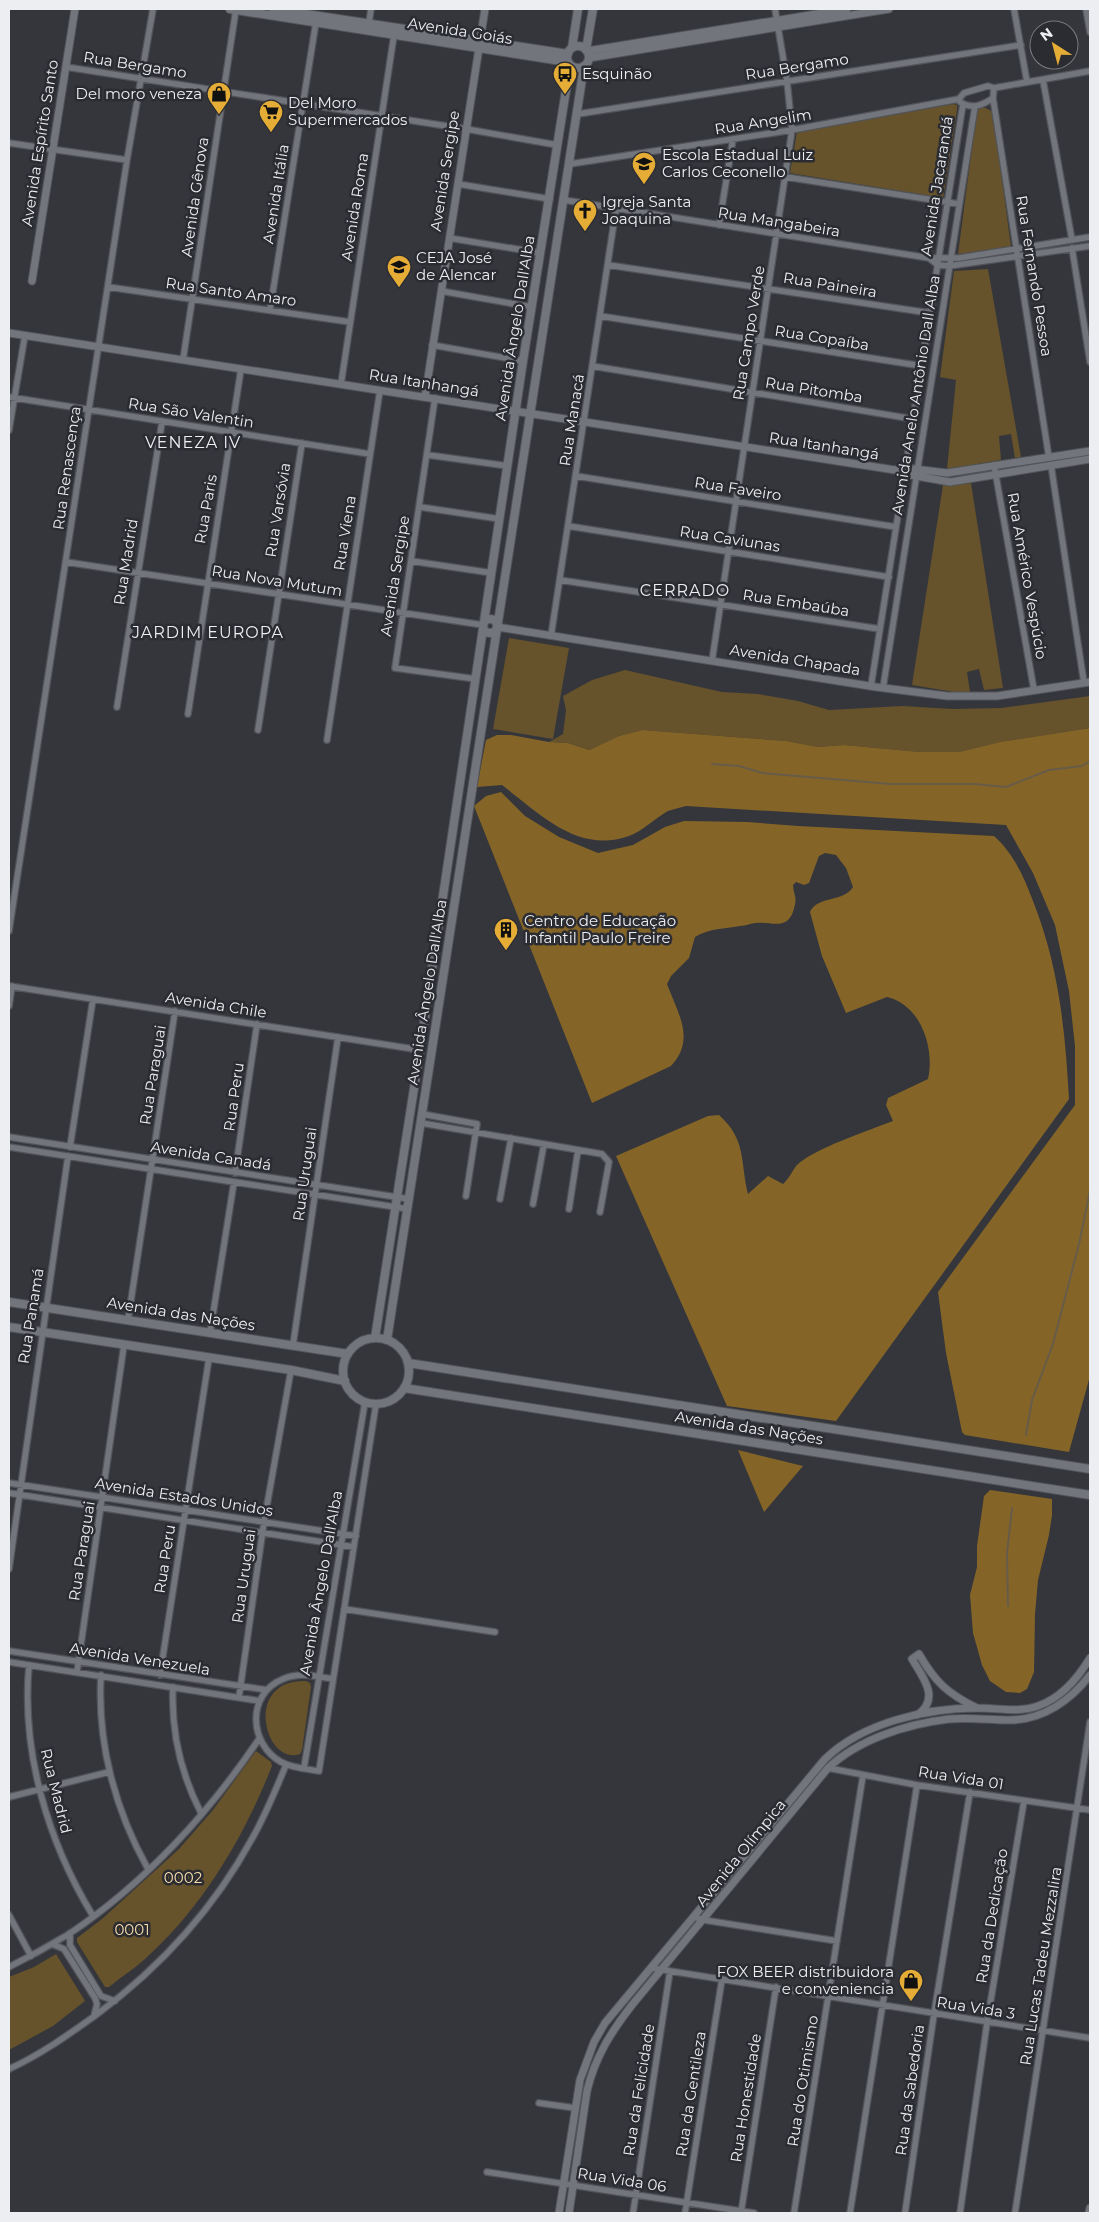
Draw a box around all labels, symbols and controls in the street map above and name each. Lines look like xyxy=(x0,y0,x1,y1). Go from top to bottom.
street label: Avenida Goiás xyxy=(406,13,514,48)
north arrow xyxy=(1029,20,1079,70)
text: N xyxy=(1036,24,1056,45)
street label: Rua Bergamo xyxy=(82,47,188,82)
street label: Rua Bergamo xyxy=(744,49,850,84)
street label: Avenida Espírito Santo xyxy=(17,58,62,228)
bus stop icon: Esquinão xyxy=(552,61,578,95)
place label: Esquinão xyxy=(582,64,652,83)
shop icon: Del moro veneza xyxy=(206,81,232,115)
place label: Del moro veneza xyxy=(76,84,202,103)
place label: Del Moro Supermercados xyxy=(288,93,407,129)
supermarket icon: Del Moro Supermercados xyxy=(258,99,284,133)
street label: Rua Angelim xyxy=(713,104,813,139)
street label: Avenida Sergipe xyxy=(426,109,463,233)
street label: Avenida Jacarandá xyxy=(916,115,957,257)
street label: Avenida Gênova xyxy=(177,136,212,258)
street label: Avenida Itália xyxy=(258,143,293,245)
place label: Escola Estadual Luiz Carlos Ceconello xyxy=(662,145,814,181)
street label: Avenida Roma xyxy=(337,151,372,262)
school or university icon: Escola Estadual Luiz Carlos Ceconello xyxy=(631,151,657,185)
place label: Igreja Santa Joaquina xyxy=(601,192,691,228)
street label: Rua Fernando Pessoa xyxy=(1012,194,1057,358)
church icon: Igreja Santa Joaquina xyxy=(572,198,598,232)
street label: Rua Mangabeira xyxy=(717,202,842,241)
street label: Avenida Ângelo Dall'Alba xyxy=(490,234,539,422)
place label: CEJA José de Alencar xyxy=(416,248,496,284)
school or university icon: CEJA José de Alencar xyxy=(386,254,412,288)
street label: Rua Campo Verde xyxy=(728,264,769,402)
street label: Rua Paineira xyxy=(782,268,878,301)
street label: Rua Santo Amaro xyxy=(164,273,298,310)
street label: Avenida Anelo Antônio Dall Alba xyxy=(887,274,944,516)
street label: Rua Copaíba xyxy=(773,321,871,354)
street label: Rua Itanhangá xyxy=(368,364,481,401)
street label: Rua Manacá xyxy=(555,372,588,467)
street label: Rua Pitomba xyxy=(764,372,864,407)
street label: Rua São Valentin xyxy=(127,393,255,432)
street label: Rua Renascença xyxy=(48,405,85,531)
street label: Rua Itanhangá xyxy=(768,427,881,464)
district label: VENEZA IV xyxy=(145,433,241,452)
street label: Rua Varsóvia xyxy=(261,461,294,559)
street label: Rua Faveiro xyxy=(693,472,783,505)
street label: Rua Paris xyxy=(190,473,221,545)
street label: Rua Américo Vespúcio xyxy=(1003,491,1052,661)
street label: Rua Viena xyxy=(329,494,360,572)
street label: Avenida Sergipe xyxy=(376,514,413,638)
street label: Rua Madrid xyxy=(109,517,142,606)
street label: Rua Caviunas xyxy=(678,521,782,556)
street label: Rua Nova Mutum xyxy=(210,561,344,600)
district label: CERRADO xyxy=(640,581,730,600)
street label: Rua Embaúba xyxy=(741,585,851,620)
district label: JARDIM EUROPA xyxy=(131,623,284,642)
street label: Avenida Chapada xyxy=(728,640,862,679)
street label: Avenida Ângelo Dall'Alba xyxy=(402,898,451,1086)
place label: Centro de Educação Infantil Paulo Freire xyxy=(524,911,676,947)
building icon: Centro de Educação Infantil Paulo Freire xyxy=(493,917,519,951)
street label: Avenida Chile xyxy=(164,987,268,1022)
street label: Rua Paraguai xyxy=(135,1024,170,1126)
street label: Rua Peru xyxy=(219,1061,248,1133)
street label: Rua Uruguai xyxy=(288,1126,321,1222)
street label: Avenida Canadá xyxy=(149,1137,273,1174)
street label: Rua Panamá xyxy=(14,1267,47,1365)
street label: Avenida das Nações xyxy=(106,1292,257,1335)
street label: Avenida das Nações xyxy=(674,1406,825,1449)
street label: Avenida Estados Unidos xyxy=(94,1473,275,1520)
street label: Avenida Ângelo Dall'Alba xyxy=(295,1489,346,1677)
street label: Rua Paraguai xyxy=(64,1500,99,1602)
street label: Rua Peru xyxy=(150,1523,179,1595)
street label: Rua Uruguai xyxy=(227,1528,260,1624)
street label: Avenida Venezuela xyxy=(68,1638,212,1679)
street label: Rua Madrid xyxy=(37,1746,76,1835)
street label: Rua Vida 01 xyxy=(917,1761,1005,1794)
street label: Avenida Olímpica xyxy=(692,1795,790,1910)
street label: Rua da Dedicação xyxy=(971,1847,1012,1985)
street label: Rua Lucas Tadeu Mezzalira xyxy=(1015,1865,1066,2067)
park label: 0002 xyxy=(164,1868,202,1887)
park label: 0001 xyxy=(114,1920,150,1939)
place label: FOX BEER distribuidora e conveniencia xyxy=(717,1962,894,1998)
shop icon: FOX BEER distribuidora e conveniencia xyxy=(898,1968,924,2002)
street label: Rua Vida 3 xyxy=(935,1992,1017,2023)
street label: Rua do Otimismo xyxy=(783,2014,822,2148)
street label: Rua da Felicidade xyxy=(619,2022,658,2157)
street label: Rua da Sabedoria xyxy=(891,2023,928,2157)
street label: Rua da Gentileza xyxy=(671,2030,710,2158)
street label: Rua Honestidade xyxy=(726,2032,765,2164)
street label: Rua Vida 06 xyxy=(576,2163,668,2196)

